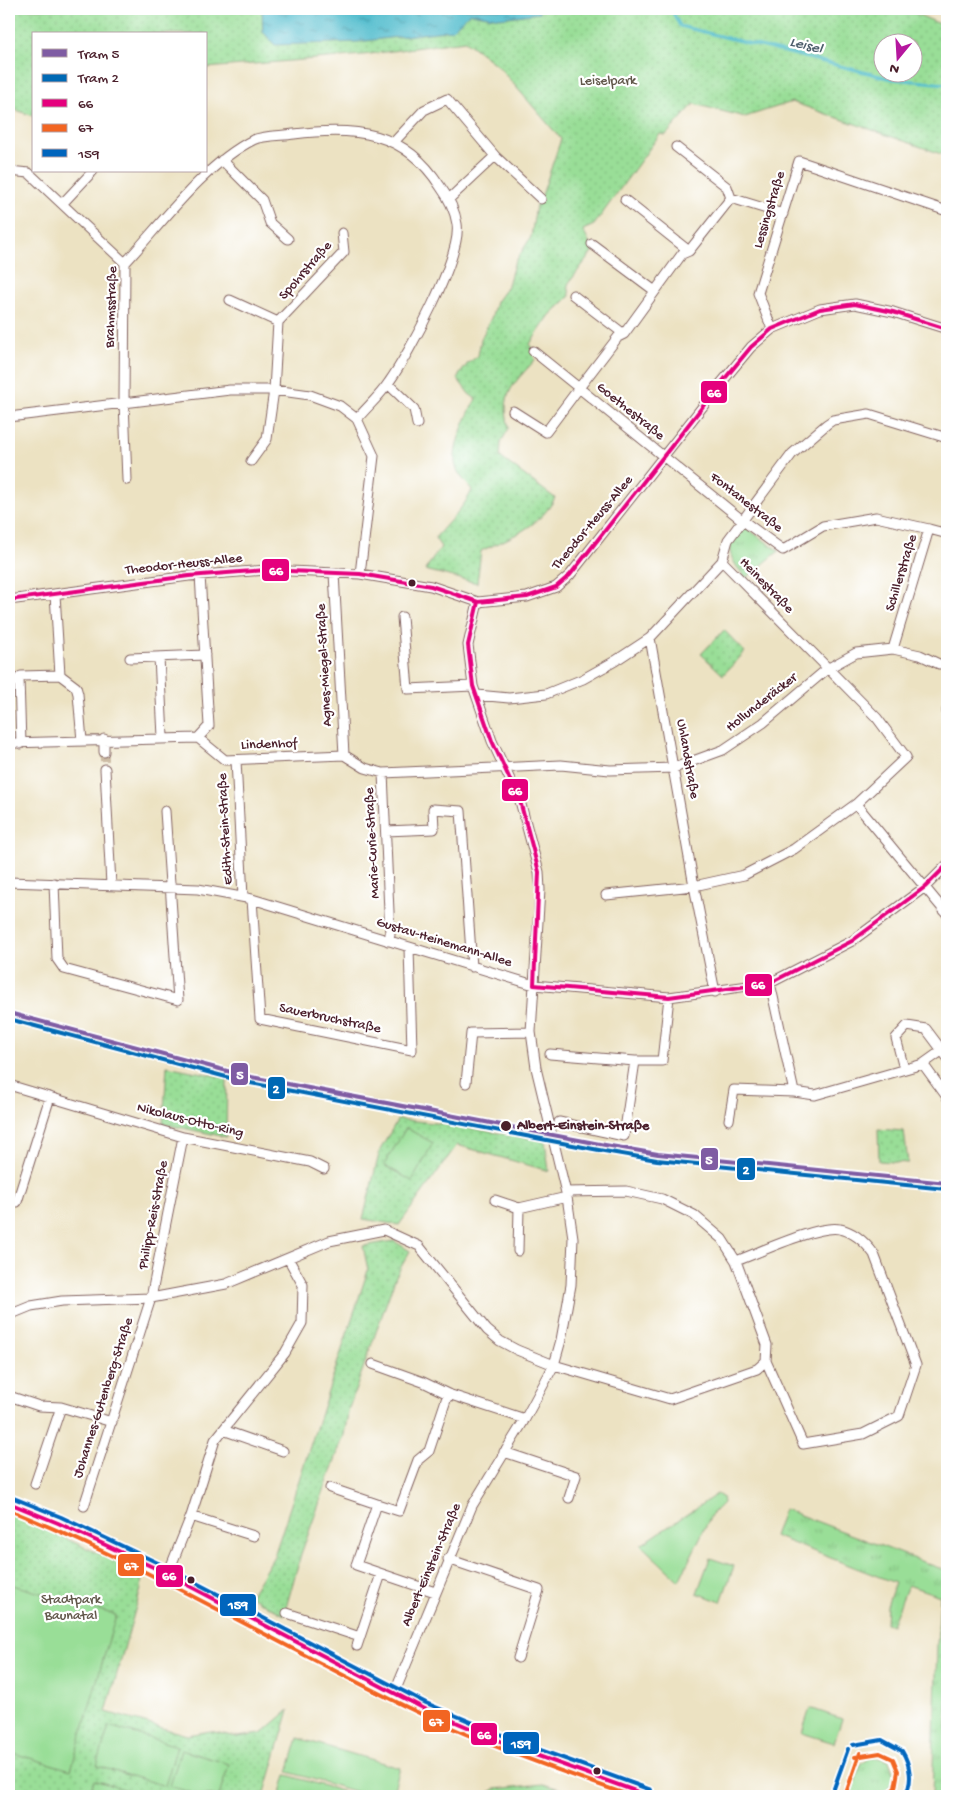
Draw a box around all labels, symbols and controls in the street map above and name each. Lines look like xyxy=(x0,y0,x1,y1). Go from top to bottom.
legend xyxy=(32,32,208,172)
north arrow xyxy=(874,32,924,82)
water label: Leisel xyxy=(788,33,826,59)
text: Tram 5 xyxy=(77,46,120,64)
text: N xyxy=(888,58,902,77)
text: Tram 2 xyxy=(77,70,119,88)
park label: Leiselpark xyxy=(580,73,638,90)
text: 66 xyxy=(78,96,94,114)
text: 67 xyxy=(78,120,95,138)
text: 159 xyxy=(77,146,100,164)
street label: Lessingstraße xyxy=(750,169,790,251)
street label: Spohrstraße xyxy=(276,237,337,304)
street label: Brahmsstraße xyxy=(102,265,122,349)
street label: Goethestraße xyxy=(592,379,668,445)
line badge: 66 xyxy=(700,380,728,404)
text: 66 xyxy=(707,386,722,403)
street label: Fontanestraße xyxy=(705,469,786,537)
street label: Theodor-Heuss-Allee xyxy=(548,472,638,574)
street label: Schillerstraße xyxy=(882,532,922,613)
street label: Theodor-Heuss-Allee xyxy=(124,550,244,580)
street label: Heinestraße xyxy=(735,554,797,618)
line badge: 66 xyxy=(261,558,290,582)
text: 66 xyxy=(269,564,284,581)
unlabelled marker xyxy=(407,578,417,588)
street label: Agnes-Miegel-Straße xyxy=(313,602,337,727)
street label: Hollunderäcker xyxy=(723,669,802,736)
street label: Uhlandstraße xyxy=(672,718,703,801)
street label: Lindenhof xyxy=(241,735,299,754)
street label: Edith-Stein-Straße xyxy=(215,772,237,885)
line badge: 66 xyxy=(501,778,529,802)
text: 66 xyxy=(508,784,523,801)
street label: Marie-Curie-Straße xyxy=(362,786,384,899)
street label: Gustav-Heinemann-Allee xyxy=(374,914,515,972)
line badge: 66 xyxy=(744,973,773,997)
text: 66 xyxy=(751,978,766,995)
street label: Sauerbruchstraße xyxy=(278,1000,383,1038)
line badge: 5 xyxy=(230,1062,249,1086)
text: 5 xyxy=(236,1068,244,1085)
line badge: 2 xyxy=(267,1076,286,1100)
text: 2 xyxy=(273,1082,280,1099)
street label: Nikolaus-Otto-Ring xyxy=(135,1100,245,1142)
place label: Albert-Einstein-Straße xyxy=(516,1118,650,1135)
marker: Albert-Einstein-Straße xyxy=(499,1119,513,1133)
line badge: 5 xyxy=(700,1147,719,1171)
text: 5 xyxy=(705,1153,713,1170)
line badge: 2 xyxy=(736,1157,756,1181)
street label: Philipp-Reis-Straße xyxy=(135,1158,173,1272)
text: 2 xyxy=(743,1163,750,1180)
street label: Johannes-Gutenberg-Straße xyxy=(70,1315,138,1480)
street label: Albert-Einstein-Straße xyxy=(398,1500,466,1629)
line badge: 67 xyxy=(117,1553,145,1577)
text: 67 xyxy=(124,1559,139,1576)
line badge: 66 xyxy=(155,1564,184,1588)
text: 66 xyxy=(162,1569,177,1586)
unlabelled marker xyxy=(186,1575,196,1585)
park label: Stadtpark Baunatal xyxy=(41,1592,103,1625)
line badge: 159 xyxy=(219,1593,257,1617)
text: 159 xyxy=(227,1598,248,1615)
line badge: 67 xyxy=(422,1709,451,1733)
text: 67 xyxy=(429,1715,444,1732)
line badge: 66 xyxy=(470,1722,498,1746)
text: 66 xyxy=(477,1728,492,1745)
line badge: 159 xyxy=(502,1731,540,1755)
text: 159 xyxy=(510,1737,531,1754)
unlabelled marker xyxy=(592,1766,602,1776)

